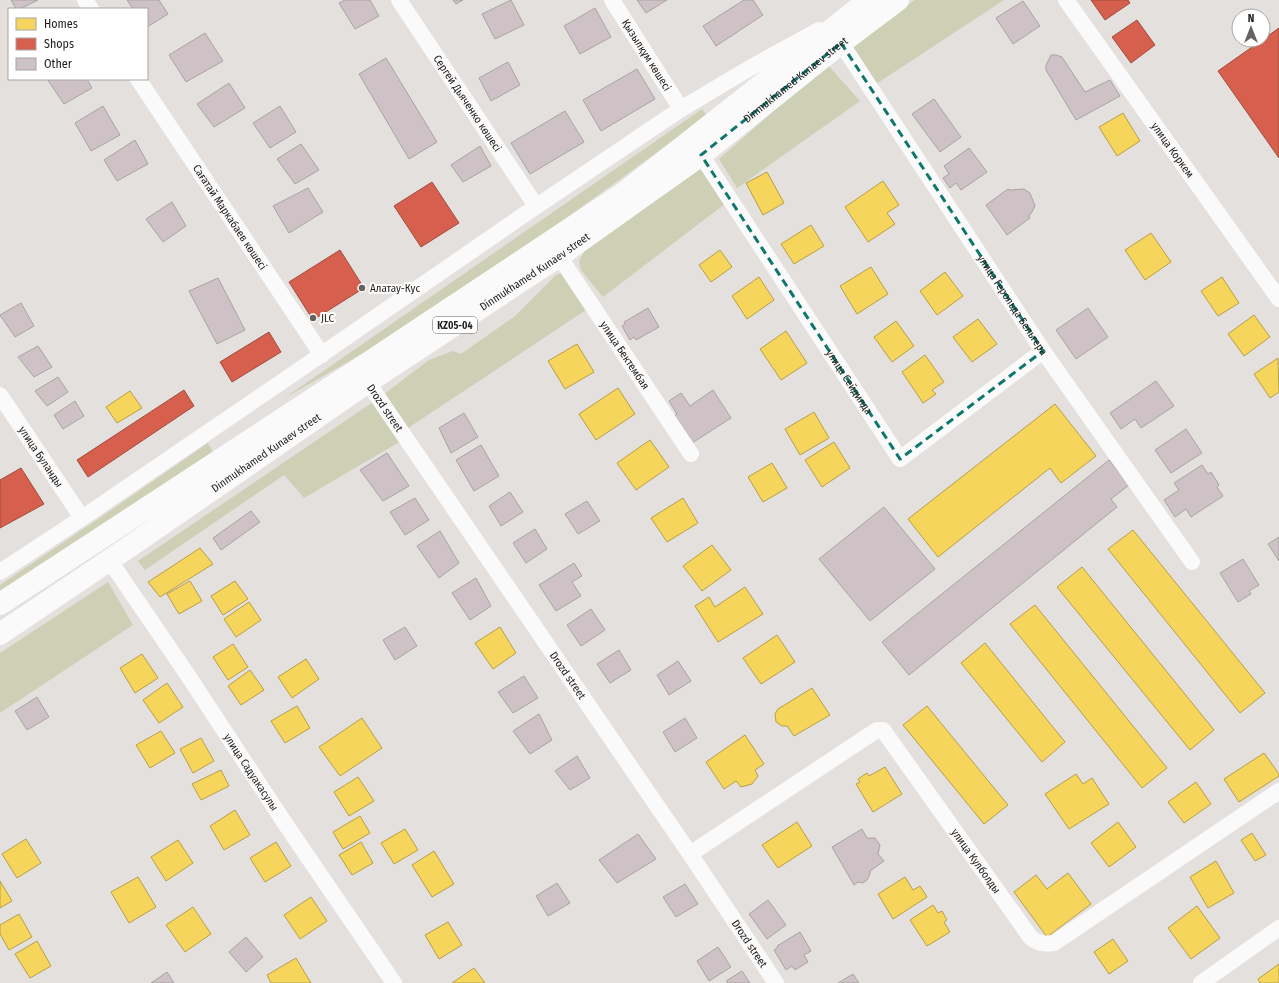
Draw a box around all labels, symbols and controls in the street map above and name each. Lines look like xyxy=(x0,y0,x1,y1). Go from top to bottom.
legend xyxy=(8,8,148,80)
north arrow xyxy=(1231,8,1271,48)
text: N xyxy=(1248,12,1254,25)
text: Homes xyxy=(44,17,78,31)
street label: Қызылқұм көшесі xyxy=(619,17,674,94)
street label: Dinmukhamed Kunaev street xyxy=(741,34,851,126)
text: Shops xyxy=(44,37,74,51)
street label: Сергей Дьяченко көшесі xyxy=(431,53,504,154)
text: Other xyxy=(44,57,73,71)
street label: улица Коркем xyxy=(1148,120,1197,181)
street label: Сағатай Маркабаев көшесі xyxy=(190,162,270,273)
street label: Dinmukhamed Kunaev street xyxy=(477,230,593,313)
street label: улица Герольда Бельгера xyxy=(974,252,1050,358)
place label: Алатау-Кус xyxy=(370,282,420,295)
marker: Алатау-Кус xyxy=(357,283,367,293)
place label: JLC xyxy=(321,312,334,325)
marker: JLC xyxy=(308,313,318,323)
road number: KZ05-04 xyxy=(433,317,477,333)
street label: улица Бектембая xyxy=(597,319,652,392)
street label: улица Сейдилда xyxy=(823,347,875,417)
street label: Drozd street xyxy=(364,382,406,435)
street label: Dinmukhamed Kunaev street xyxy=(209,410,324,495)
street label: улица Буланды xyxy=(16,424,66,490)
street label: Drozd street xyxy=(547,649,589,702)
street label: улица Садуакасулы xyxy=(221,731,281,813)
street label: улица Кулболды xyxy=(948,826,1003,896)
street label: Drozd street xyxy=(729,917,770,971)

